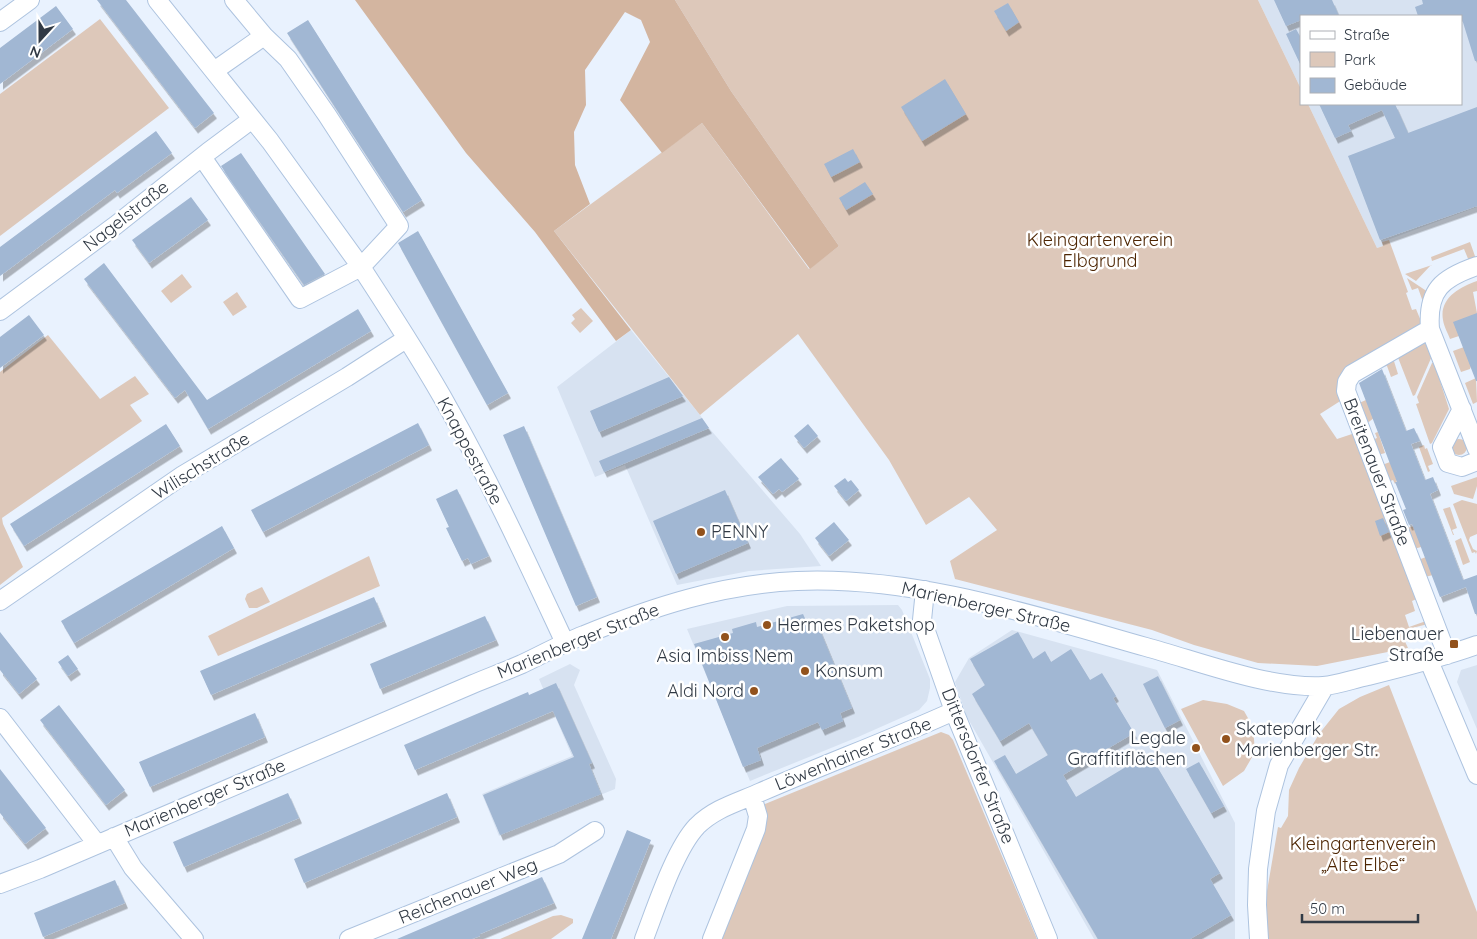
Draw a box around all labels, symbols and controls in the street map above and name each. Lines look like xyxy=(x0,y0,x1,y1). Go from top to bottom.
north arrow xyxy=(15,15,65,65)
legend xyxy=(1300,15,1462,105)
text: Straße xyxy=(1344,25,1390,44)
text: N xyxy=(27,42,43,62)
text: Park xyxy=(1344,50,1376,69)
text: Gebäude xyxy=(1344,75,1407,94)
street label: Nagelstraße xyxy=(78,175,173,256)
park label: Kleingartenverein Elbgrund xyxy=(1027,228,1173,272)
street label: Knappestraße xyxy=(432,393,508,509)
street label: Breitenauer Straße xyxy=(1339,395,1416,549)
street label: Wilischstraße xyxy=(148,427,254,505)
place label: PENNY xyxy=(711,520,768,543)
marker: PENNY xyxy=(695,526,707,538)
street label: Marienberger Straße xyxy=(899,576,1073,637)
street label: Marienberger Straße xyxy=(493,598,662,684)
place label: Hermes Paketshop xyxy=(777,613,935,636)
marker: Hermes Paketshop xyxy=(761,619,773,631)
place label: Liebenauer Straße xyxy=(1351,622,1444,666)
marker: Asia Imbiss Nem xyxy=(719,631,731,643)
marker: Liebenauer Straße xyxy=(1448,638,1460,650)
place label: Asia Imbiss Nem xyxy=(657,644,793,667)
place label: Konsum xyxy=(815,659,883,682)
marker: Konsum xyxy=(799,665,811,677)
place label: Aldi Nord xyxy=(667,679,744,702)
marker: Aldi Nord xyxy=(748,685,760,697)
street label: Dittersdorfer Straße xyxy=(937,685,1020,847)
street label: Löwenhainer Straße xyxy=(771,712,934,795)
place label: Skatepark Marienberger Str. xyxy=(1236,717,1378,761)
place label: Legale Graffitiflächen xyxy=(1067,726,1186,770)
marker: Skatepark Marienberger Str. xyxy=(1220,733,1232,745)
marker: Legale Graffitiflächen xyxy=(1190,742,1202,754)
street label: Marienberger Straße xyxy=(121,753,289,842)
park label: Kleingartenverein „Alte Elbe“ xyxy=(1290,832,1436,876)
street label: Reichenauer Weg xyxy=(395,852,541,929)
scale bar xyxy=(1302,892,1418,924)
text: 50 m xyxy=(1310,899,1345,918)

